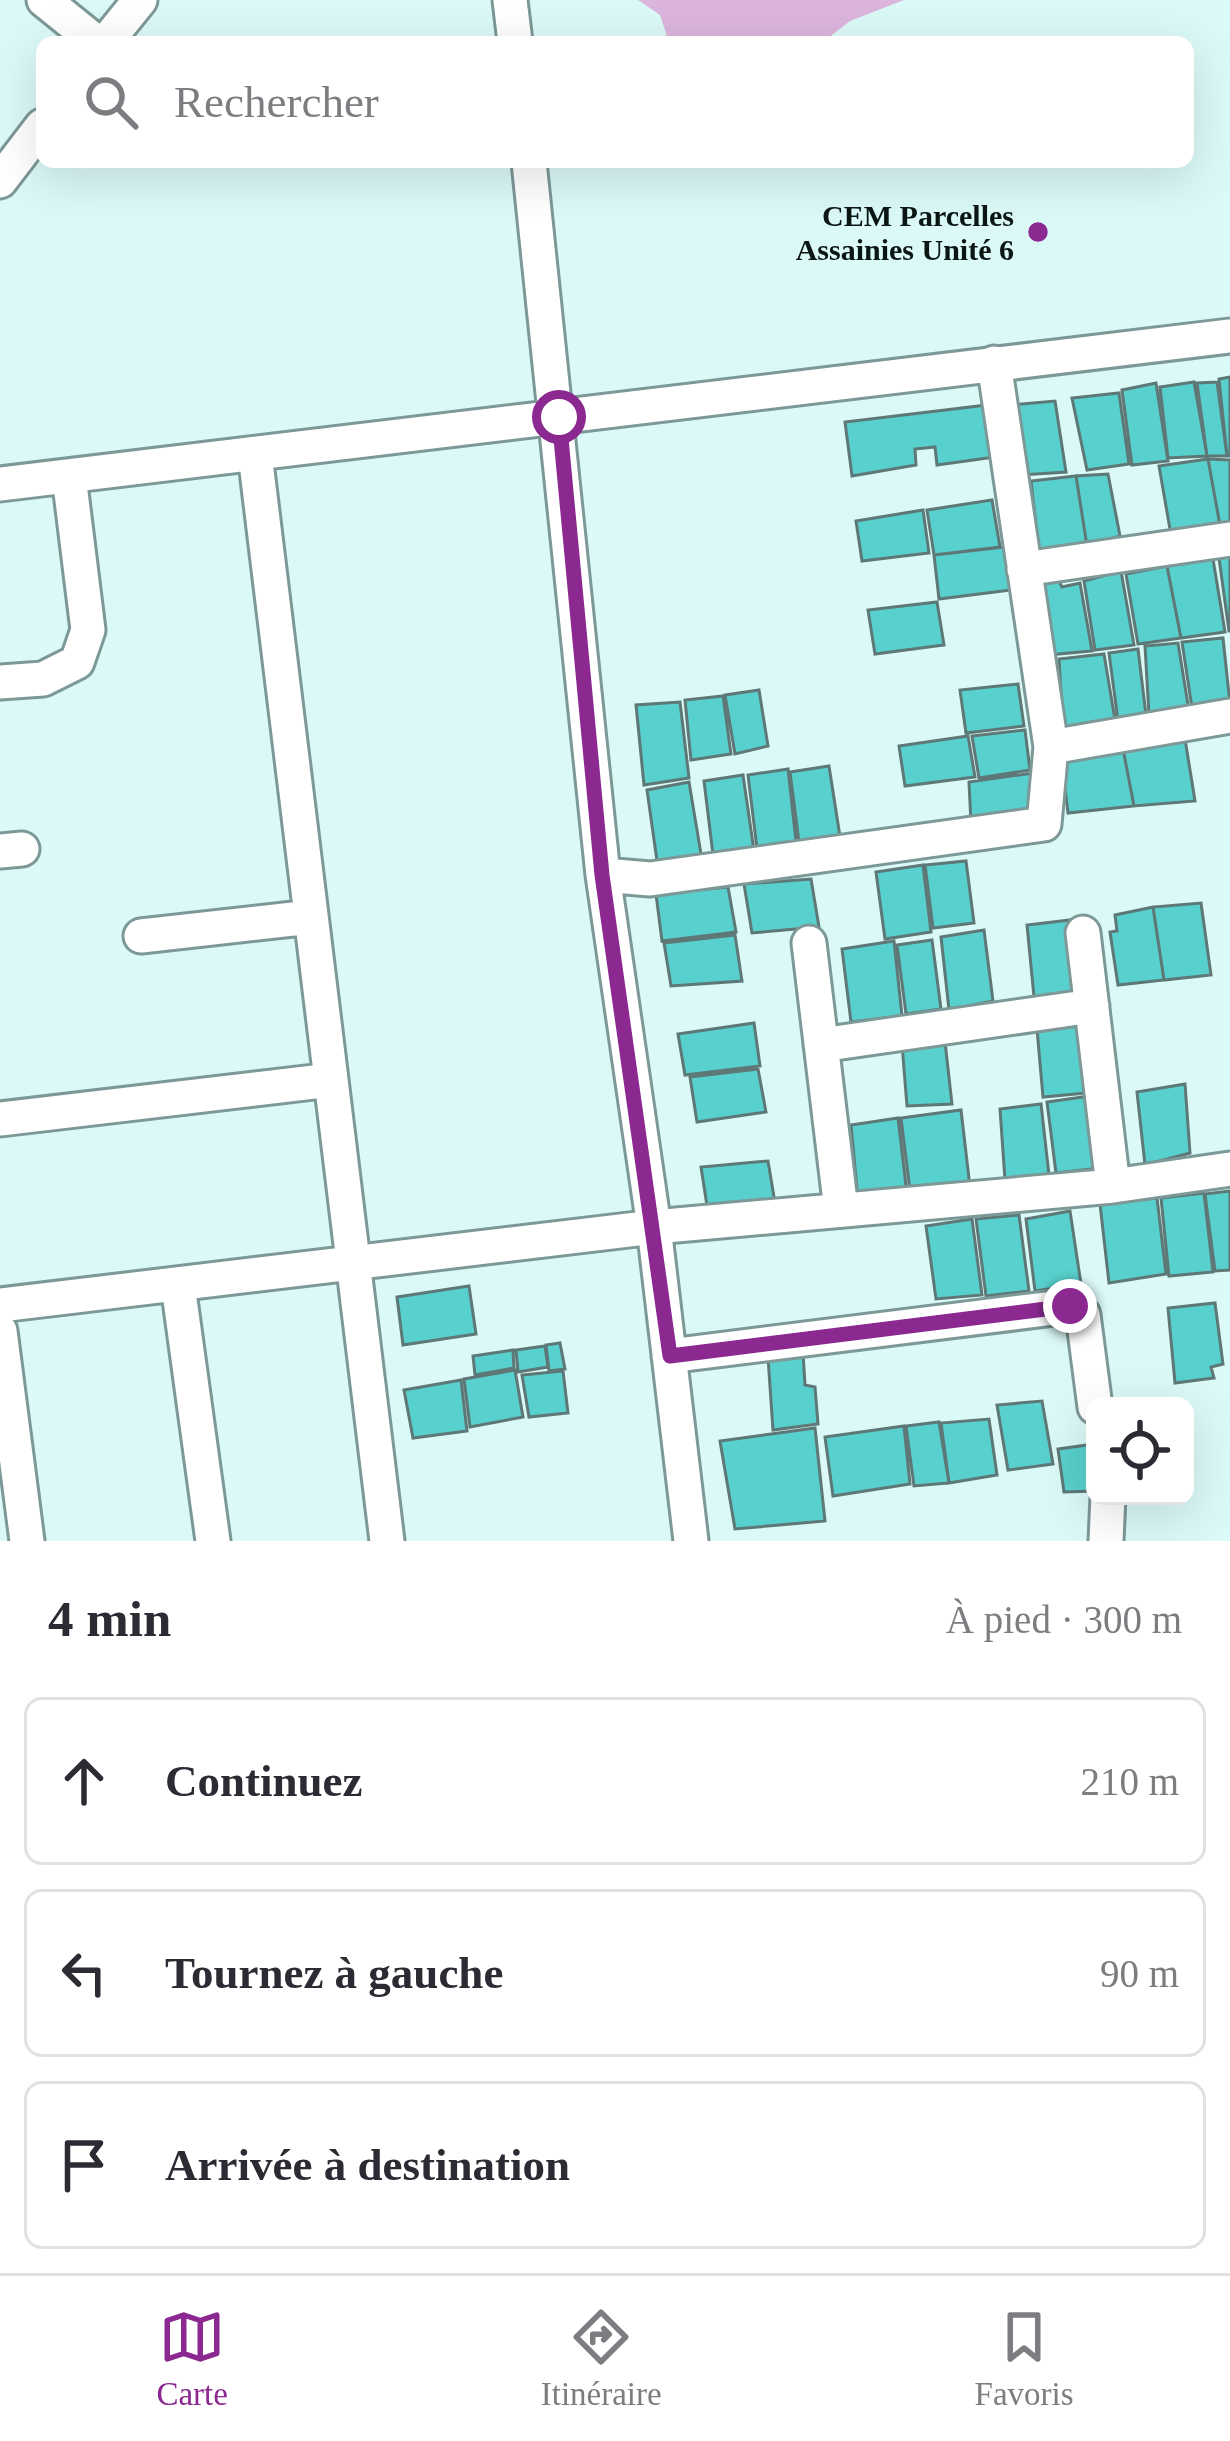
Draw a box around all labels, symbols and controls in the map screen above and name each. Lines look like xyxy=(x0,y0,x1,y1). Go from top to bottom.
search box xyxy=(36,36,1194,168)
icon: search xyxy=(78,69,144,135)
text: Rechercher xyxy=(174,77,379,127)
place label: CEM Parcelles Assainies Unité 6 xyxy=(796,199,1014,266)
marker: CEM Parcelles Assainies Unité 6 xyxy=(1025,219,1051,245)
route start xyxy=(532,390,586,444)
route end xyxy=(1043,1279,1097,1333)
map controls xyxy=(1086,1397,1194,1505)
button: locate xyxy=(1086,1397,1194,1505)
text: 4 min xyxy=(48,1591,171,1647)
text: À pied · 300 m xyxy=(946,1598,1182,1641)
icon: ahead xyxy=(51,1748,117,1814)
text: Continuez xyxy=(165,1756,363,1806)
text: 210 m xyxy=(1080,1760,1179,1803)
icon: left xyxy=(51,1940,117,2006)
text: Tournez à gauche xyxy=(165,1948,503,1998)
text: 90 m xyxy=(1100,1952,1179,1995)
icon: arrive xyxy=(51,2132,117,2198)
text: Arrivée à destination xyxy=(165,2140,570,2190)
tab: Carte xyxy=(156,2304,228,2413)
tab: Itinéraire xyxy=(541,2304,662,2413)
tab: Favoris xyxy=(975,2304,1074,2413)

